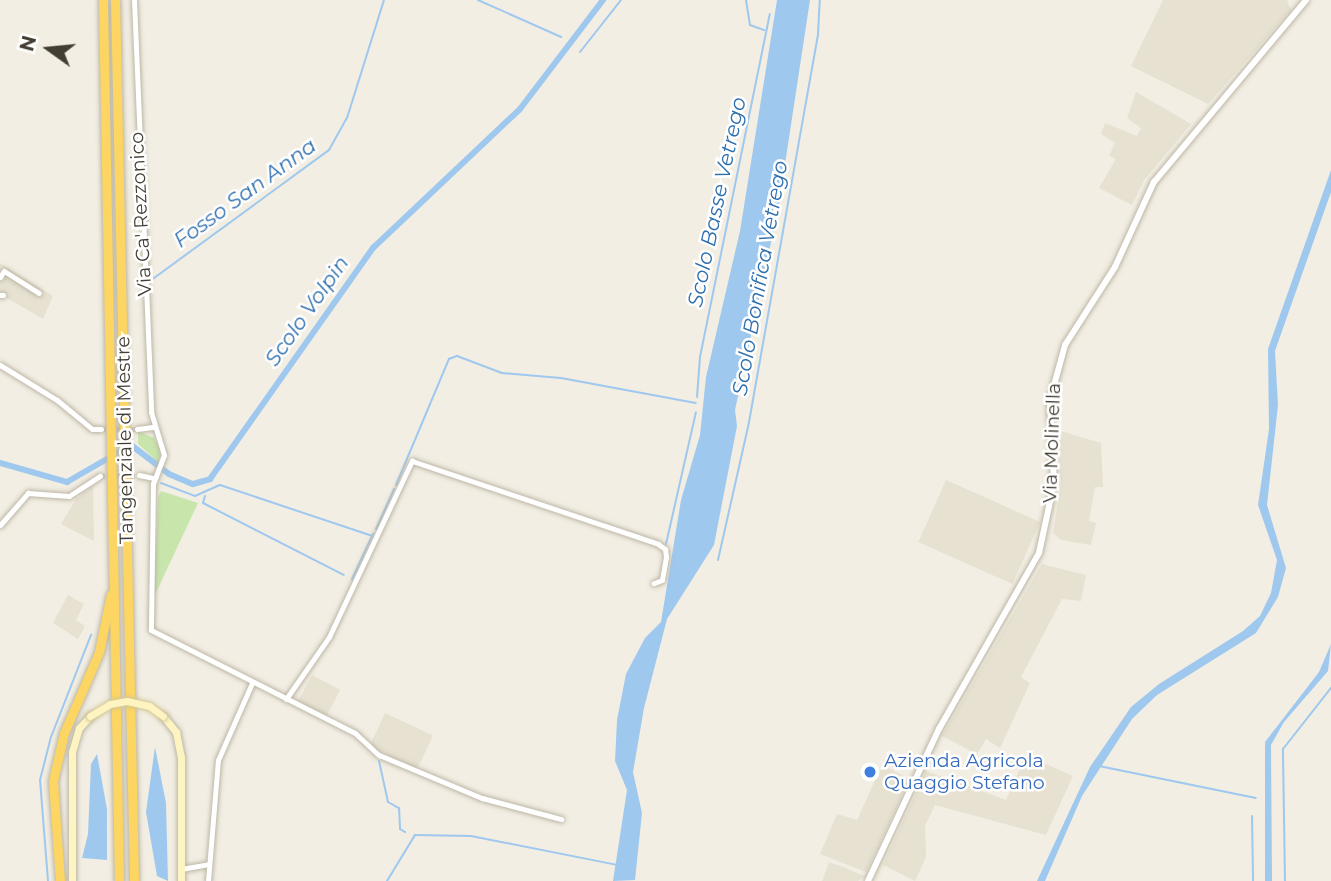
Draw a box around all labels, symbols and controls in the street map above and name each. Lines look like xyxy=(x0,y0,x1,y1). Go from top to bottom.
north arrow xyxy=(14,14,84,84)
text: N xyxy=(15,33,41,54)
water label: Scolo Basse Vetrego xyxy=(682,95,752,309)
street label: Via Ca' Rezzonico xyxy=(125,131,157,297)
water label: Fosso San Anna xyxy=(169,133,321,253)
water label: Scolo Bonifica Vetrego xyxy=(727,159,793,397)
water label: Scolo Volpin xyxy=(260,251,354,371)
street label: Tangenziale di Mestre xyxy=(112,336,138,544)
street label: Via Molinella xyxy=(1039,383,1065,503)
place label: Azienda Agricola Quaggio Stefano xyxy=(884,750,1045,794)
marker: Azienda Agricola Quaggio Stefano xyxy=(862,764,878,780)

